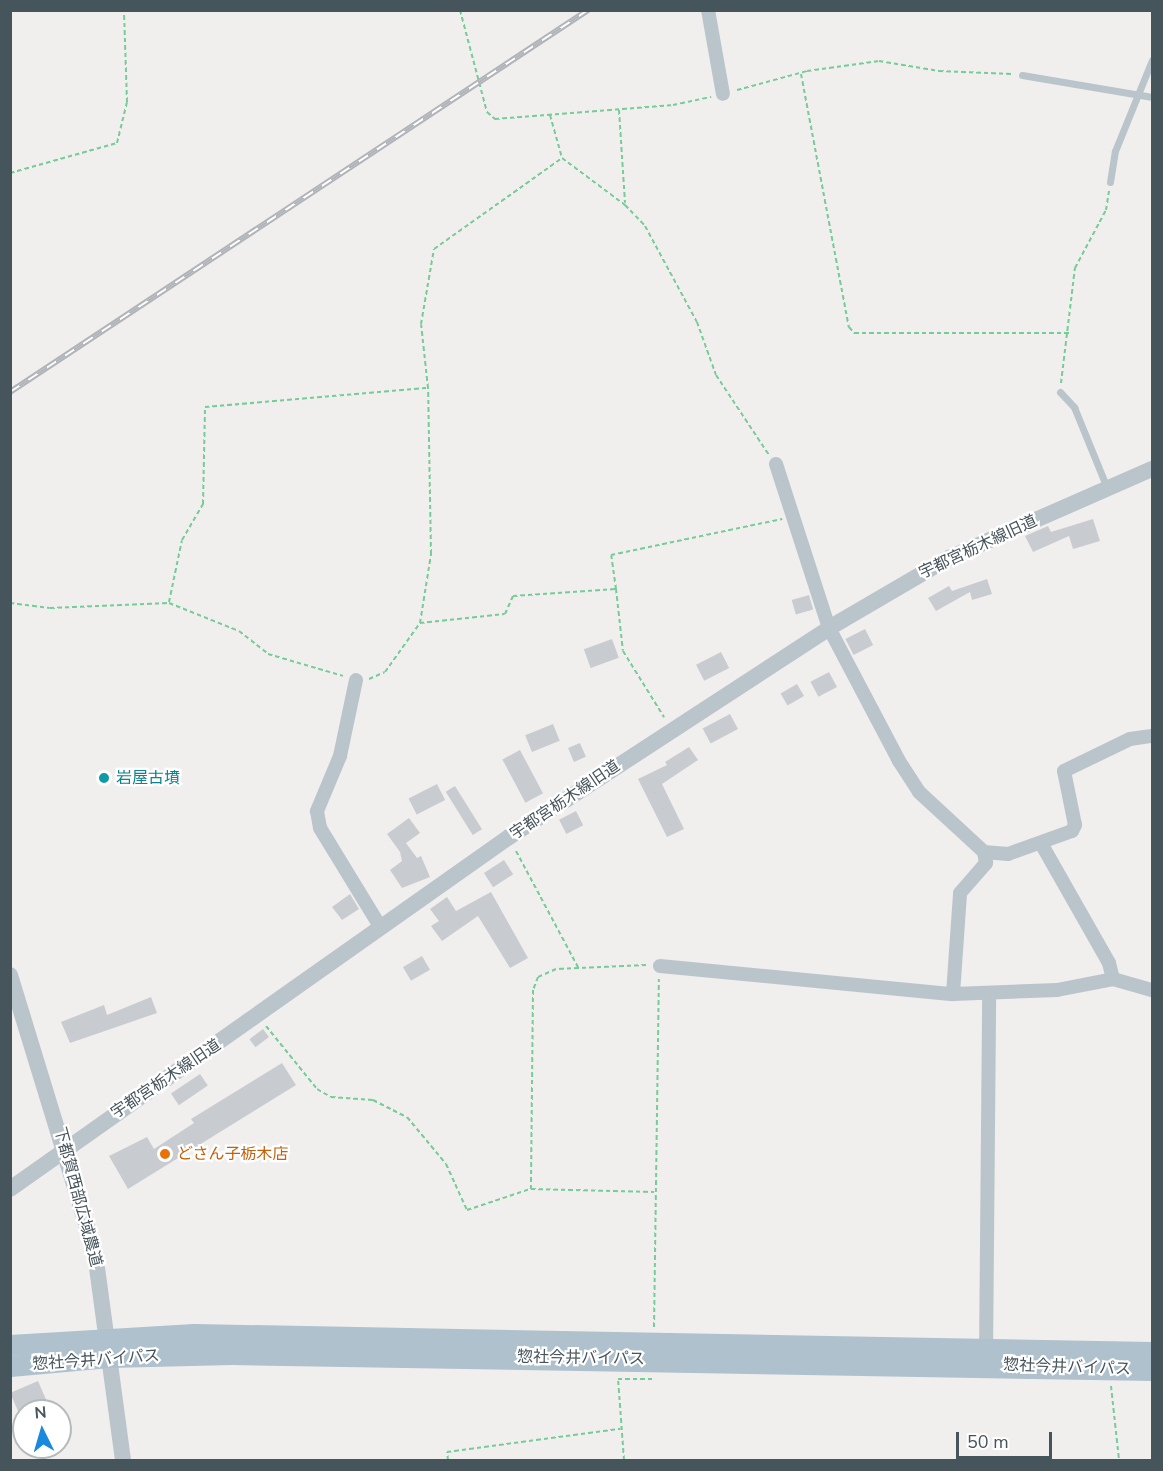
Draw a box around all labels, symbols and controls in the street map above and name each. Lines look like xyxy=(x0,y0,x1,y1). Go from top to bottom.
street label: 宇都宮栃木線旧道 xyxy=(916,511,1040,583)
street label: 宇都宮栃木線旧道 xyxy=(507,756,623,844)
place label: 岩屋古墳 xyxy=(116,768,180,788)
marker: 岩屋古墳 xyxy=(97,771,111,785)
street label: 宇都宮栃木線旧道 xyxy=(108,1035,224,1123)
street label: 下都賀西部広域農道 xyxy=(50,1125,106,1269)
place label: どさん子栃木店 xyxy=(177,1144,289,1164)
marker: どさん子栃木店 xyxy=(158,1147,172,1161)
street label: 惣社今井バイパス xyxy=(31,1346,161,1374)
street label: 惣社今井バイパス xyxy=(517,1347,645,1369)
street label: 惣社今井バイパス xyxy=(1003,1355,1131,1379)
north arrow xyxy=(12,1399,72,1459)
text: N xyxy=(34,1402,48,1425)
scale bar xyxy=(959,1420,1055,1458)
text: 50 m xyxy=(967,1430,1009,1454)

